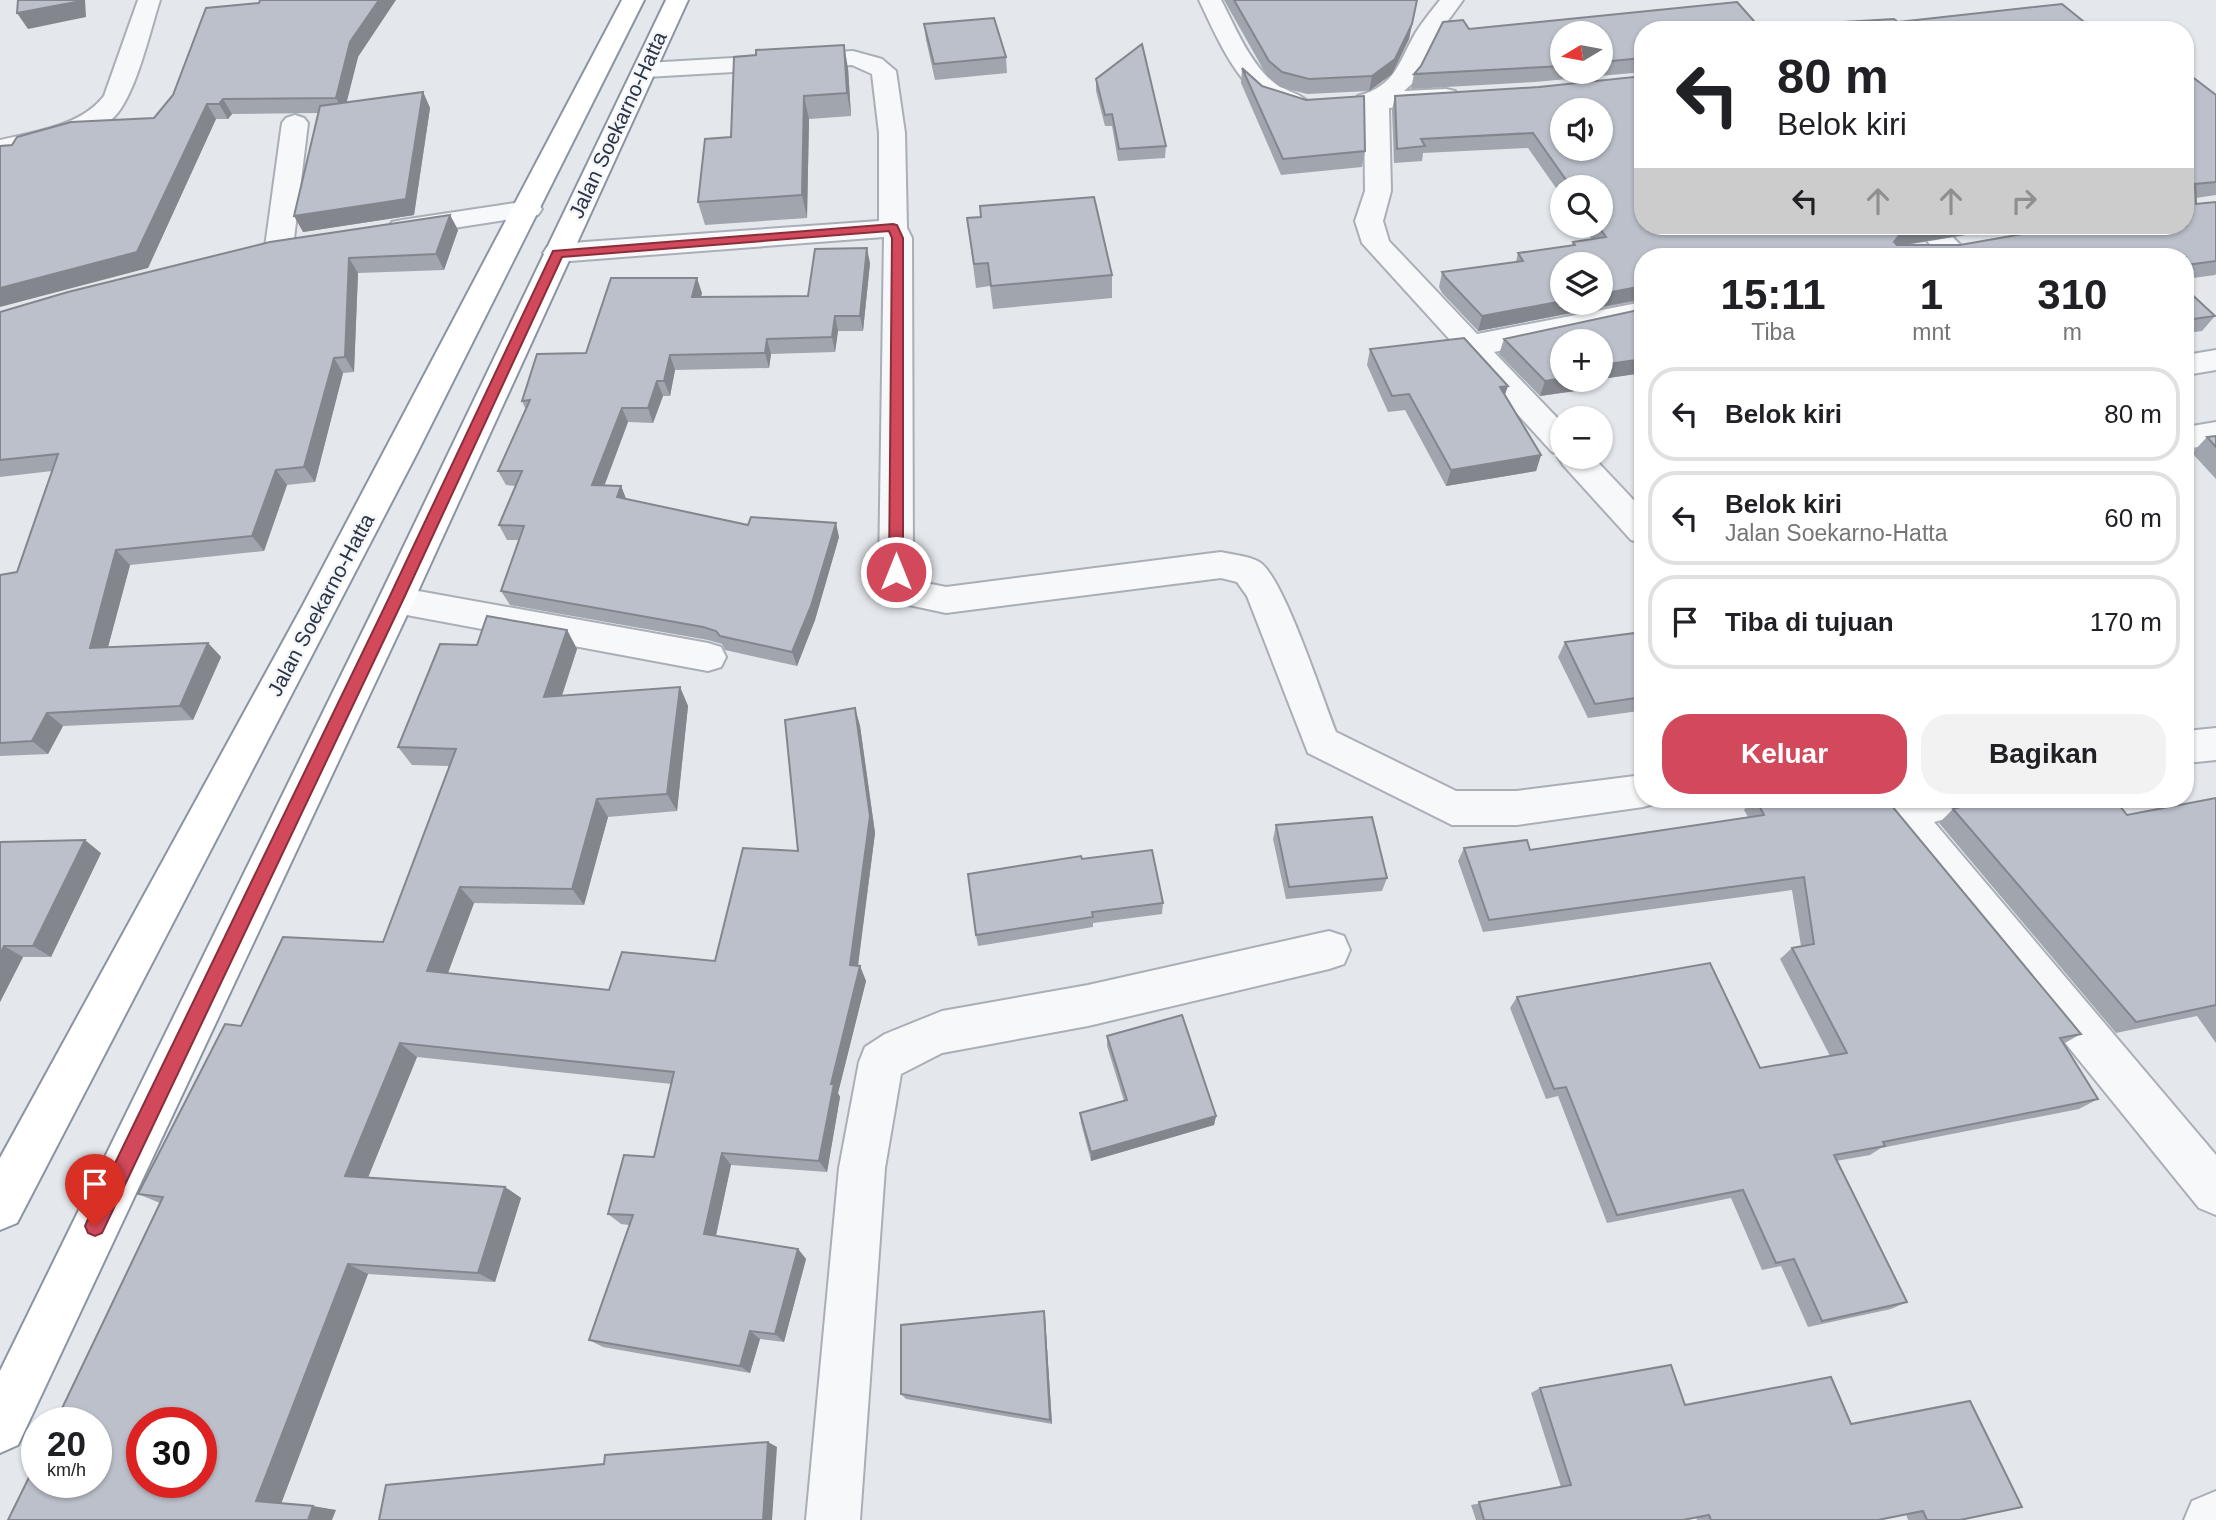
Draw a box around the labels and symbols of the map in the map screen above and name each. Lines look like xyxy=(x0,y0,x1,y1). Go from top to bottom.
north arrow xyxy=(1550,21,1614,84)
street label: Jalan Soekarno-Hatta xyxy=(564,28,671,222)
street label: Jalan Soekarno-Hatta xyxy=(263,509,379,700)
position arrow xyxy=(859,535,933,609)
pin xyxy=(65,1154,125,1226)
speed limit sign: 30 xyxy=(126,1407,217,1498)

